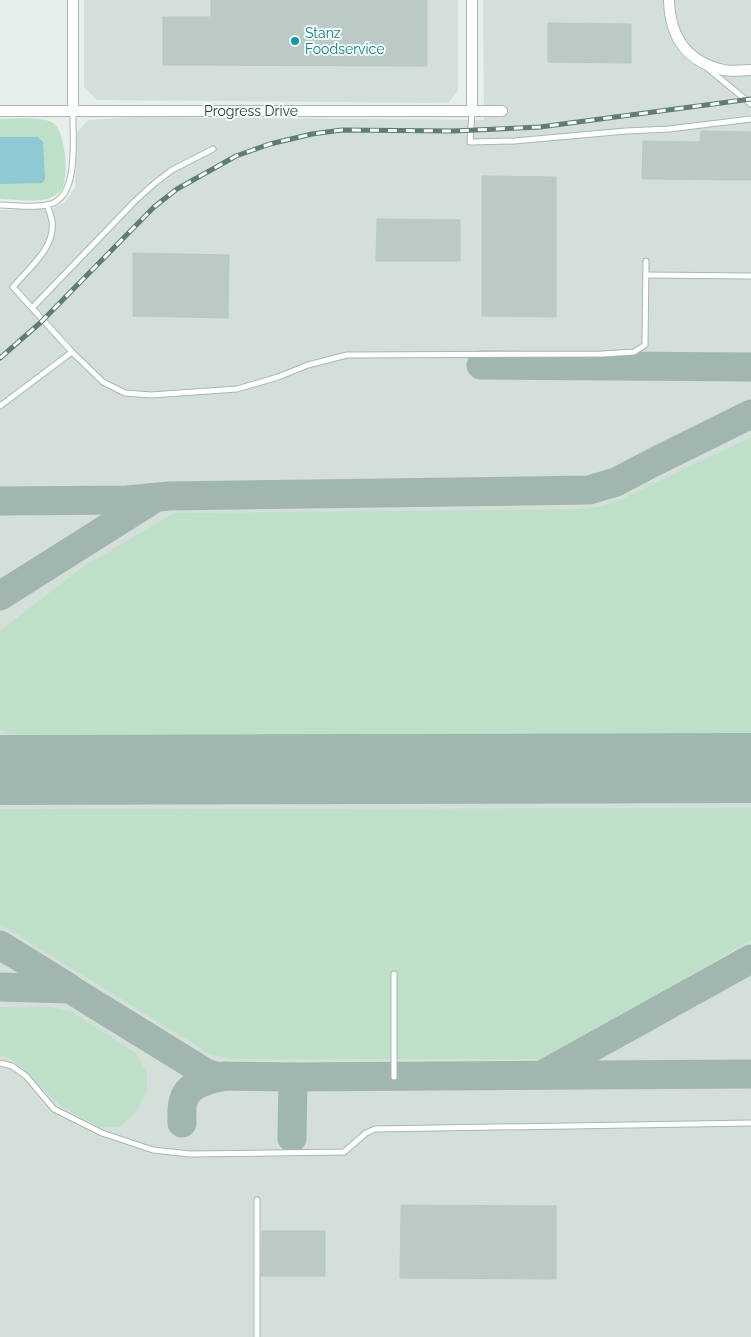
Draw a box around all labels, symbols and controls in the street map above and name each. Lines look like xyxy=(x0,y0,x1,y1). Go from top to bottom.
place label: Stanz Foodservice xyxy=(305,25,384,57)
marker: Stanz Foodservice xyxy=(289,35,301,47)
street label: Progress Drive xyxy=(204,103,298,119)

